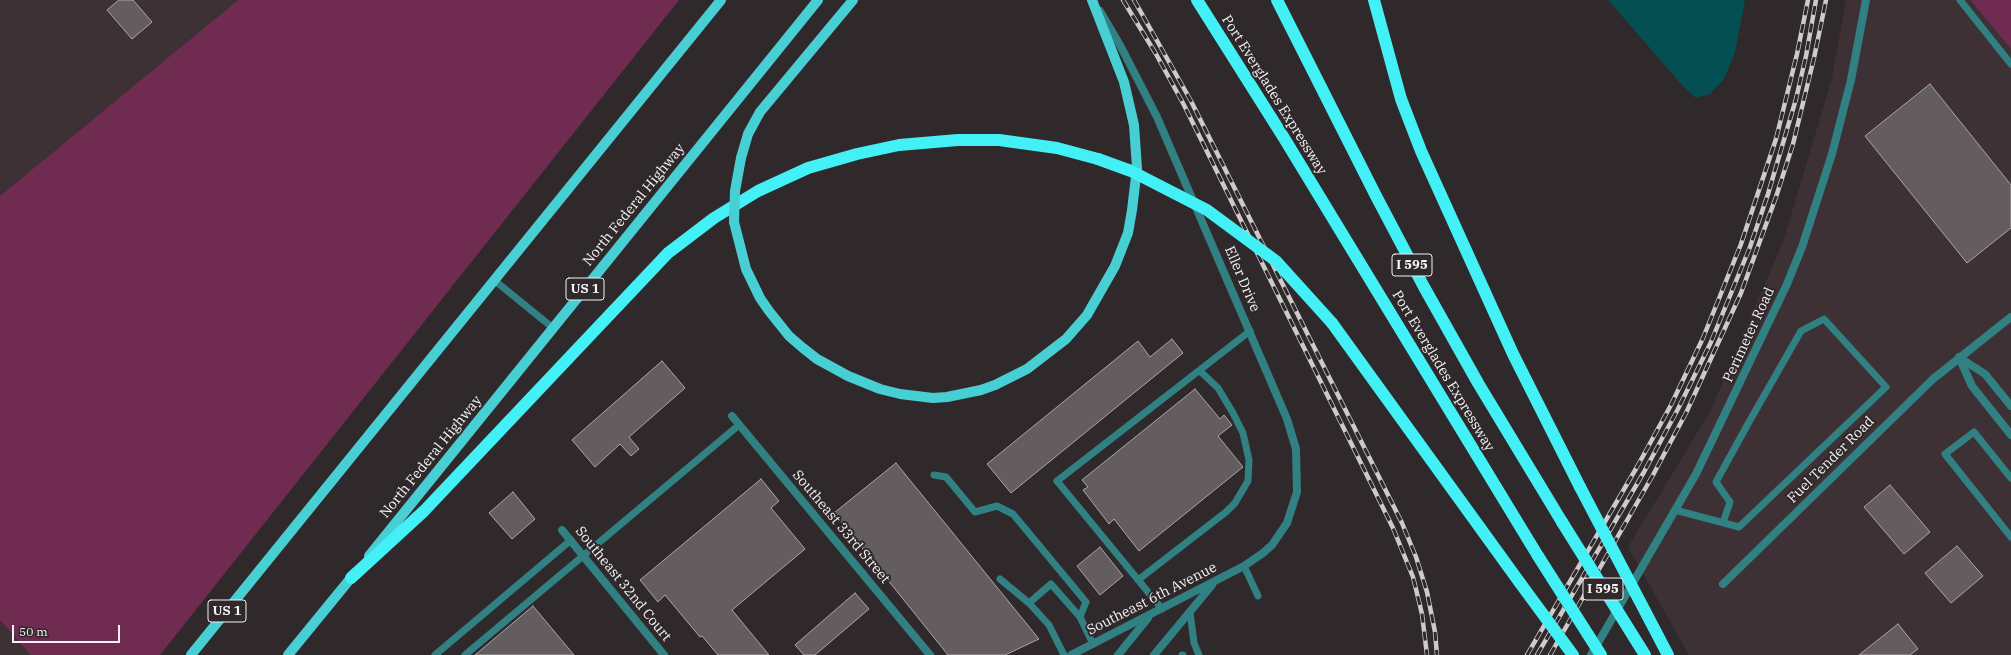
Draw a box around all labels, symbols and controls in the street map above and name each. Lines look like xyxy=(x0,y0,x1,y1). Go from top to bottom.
street label: Port Everglades Expressway xyxy=(1218,12,1330,178)
street label: North Federal Highway xyxy=(579,140,689,270)
street label: Eller Drive xyxy=(1221,244,1263,314)
road number: I 595 xyxy=(1392,254,1432,276)
road number: US 1 xyxy=(566,278,604,300)
street label: Perimeter Road xyxy=(1720,285,1778,385)
street label: Port Everglades Expressway xyxy=(1388,287,1498,455)
street label: North Federal Highway xyxy=(376,392,486,522)
street label: Fuel Tender Road xyxy=(1784,413,1878,507)
street label: Southeast 33rd Street xyxy=(789,467,893,587)
street label: Southeast 32nd Court xyxy=(571,523,675,645)
street label: Southeast 6th Avenue xyxy=(1084,559,1220,639)
road number: I 595 xyxy=(1583,578,1623,600)
road number: US 1 xyxy=(208,600,246,622)
scale bar xyxy=(14,617,122,643)
text: 50 m xyxy=(19,624,48,639)

